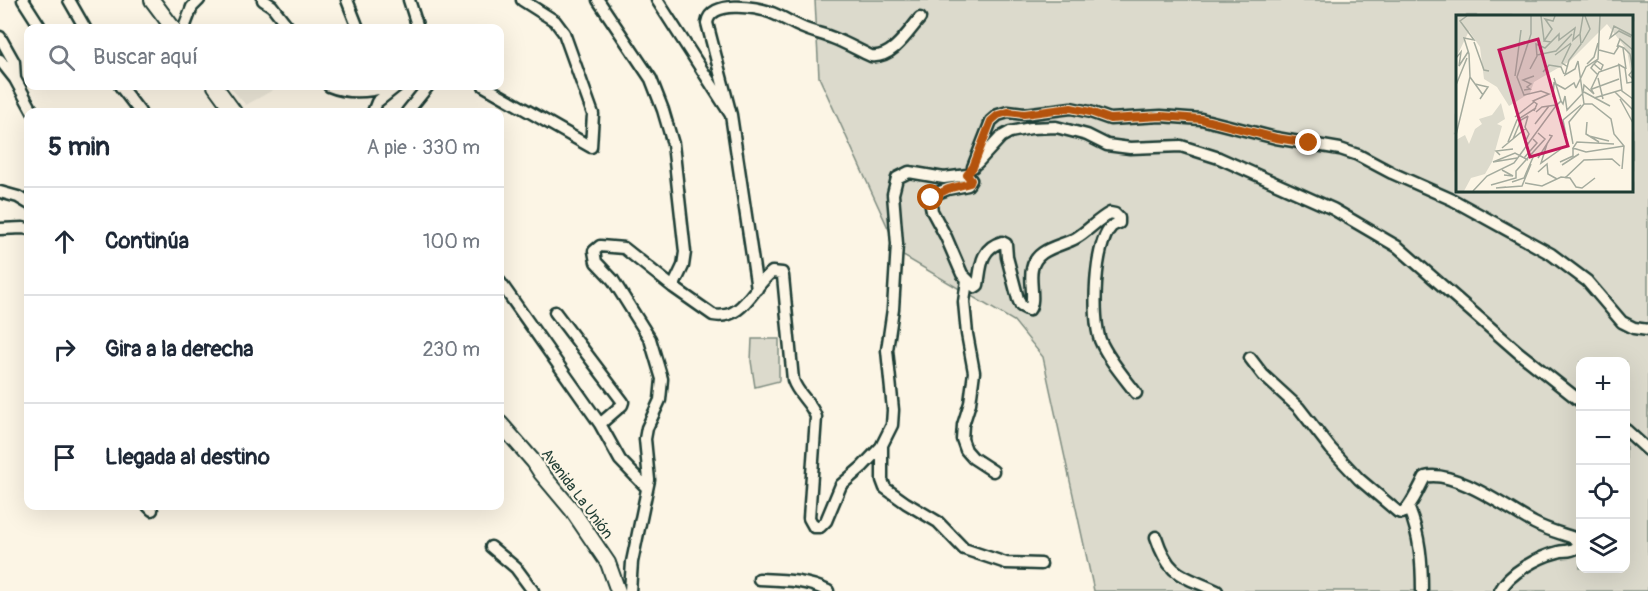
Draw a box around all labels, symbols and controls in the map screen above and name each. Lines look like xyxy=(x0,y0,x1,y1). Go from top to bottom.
inset map xyxy=(1456,15,1633,192)
search box xyxy=(24,24,504,90)
icon: search xyxy=(45,41,78,74)
text: Buscar aquí xyxy=(93,43,198,71)
route end xyxy=(1295,129,1321,155)
text: 5 min xyxy=(48,131,110,163)
text: A pie · 330 m xyxy=(367,135,480,160)
route start xyxy=(917,184,943,210)
icon: ahead xyxy=(48,225,81,258)
text: Continúa xyxy=(105,227,189,255)
text: 100 m xyxy=(423,229,480,254)
icon: right xyxy=(48,333,81,366)
text: Gira a la derecha xyxy=(105,335,253,363)
text: 230 m xyxy=(423,337,480,362)
map controls xyxy=(1576,357,1630,573)
button: + xyxy=(1576,357,1630,411)
button: − xyxy=(1576,411,1630,465)
icon: arrive xyxy=(48,441,81,474)
text: Llegada al destino xyxy=(105,443,270,471)
street label: Avenida La Unión xyxy=(537,445,617,543)
button: locate xyxy=(1576,465,1630,519)
button: layers xyxy=(1576,519,1630,573)

